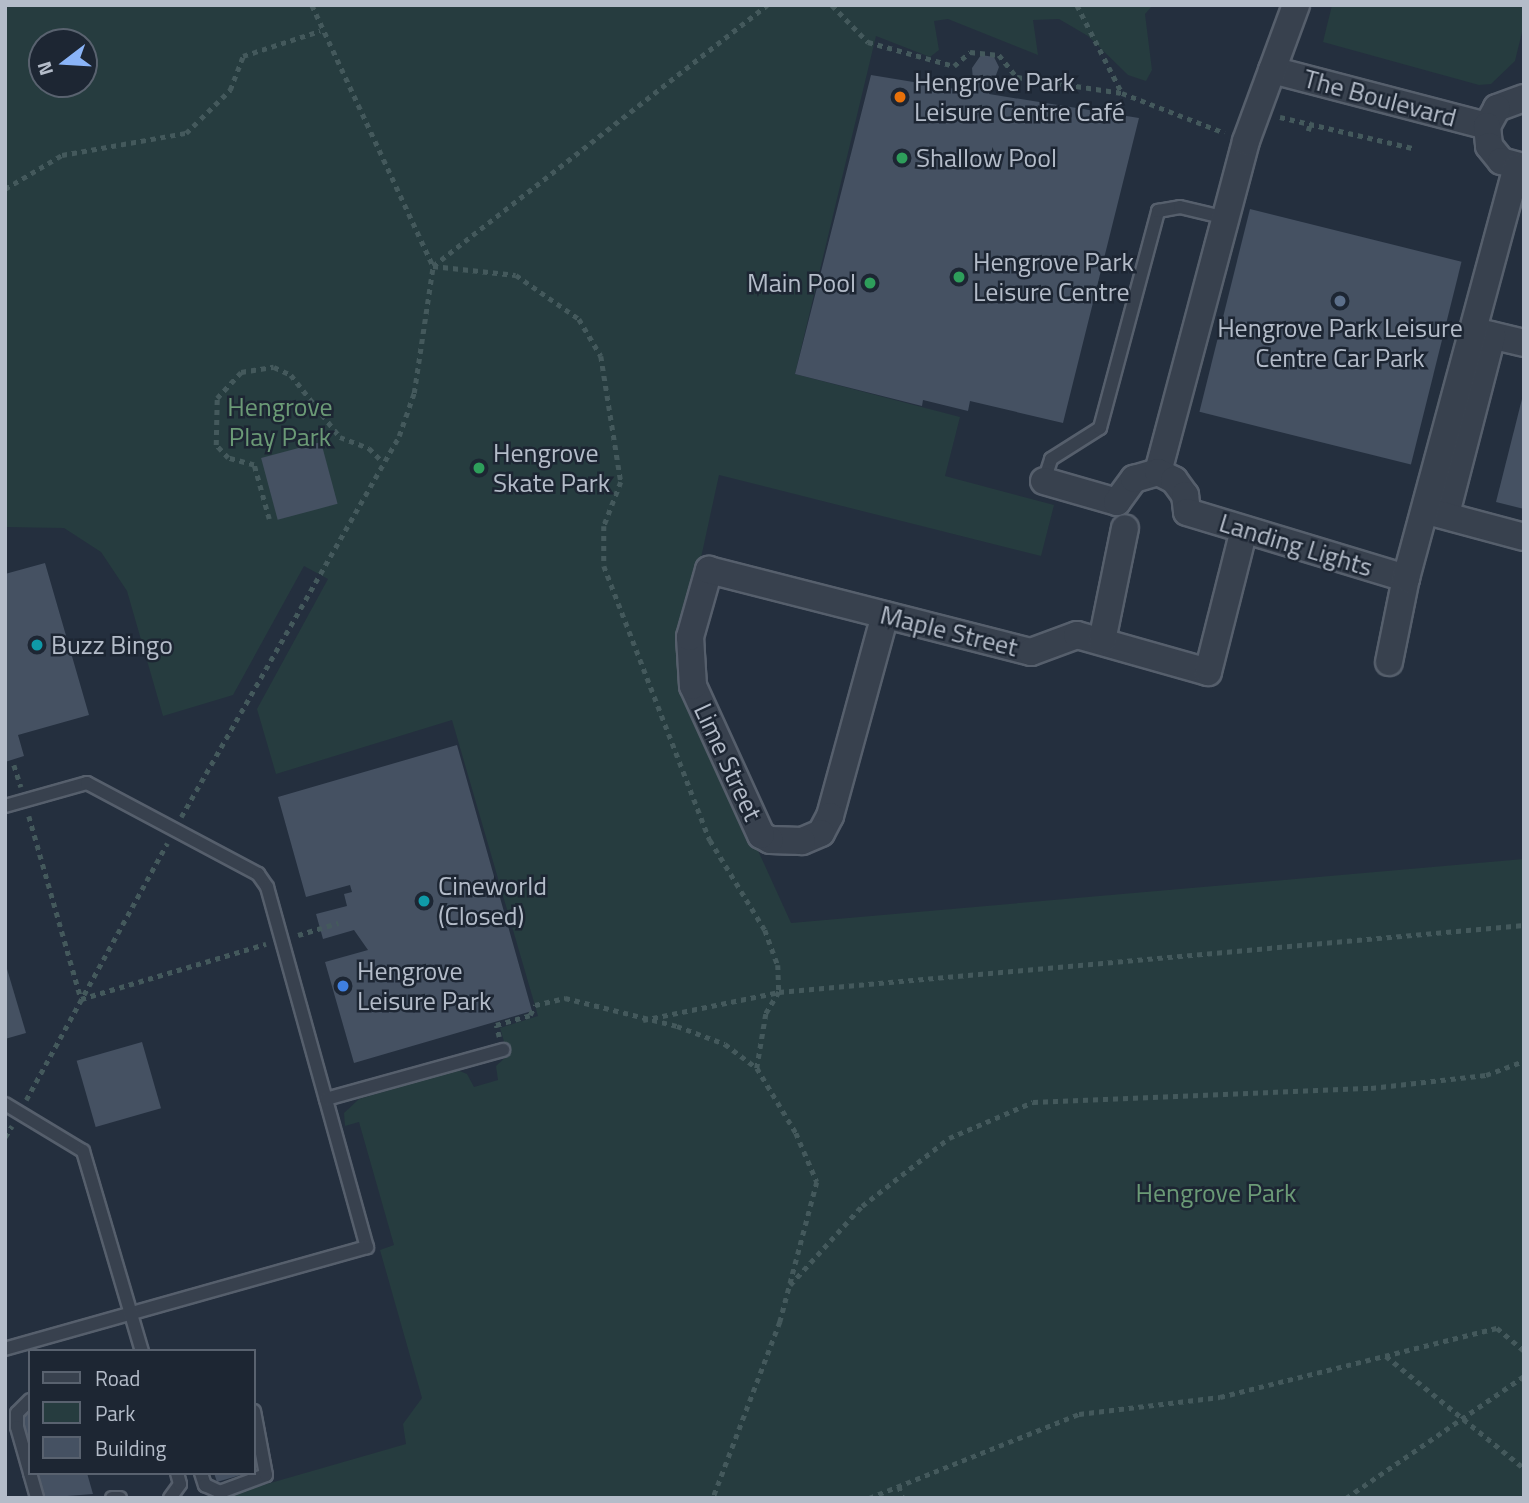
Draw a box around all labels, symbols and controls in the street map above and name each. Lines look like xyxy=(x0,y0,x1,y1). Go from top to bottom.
north arrow xyxy=(28,28,98,98)
text: N xyxy=(29,58,60,79)
street label: The Boulevard xyxy=(1300,63,1460,133)
place label: Hengrove Park Leisure Centre Café xyxy=(914,66,1125,128)
marker: Hengrove Park Leisure Centre Café xyxy=(892,89,908,105)
place label: Shallow Pool xyxy=(916,142,1057,174)
marker: Shallow Pool xyxy=(894,150,910,166)
place label: Hengrove Park Leisure Centre xyxy=(973,246,1134,308)
place label: Main Pool xyxy=(747,267,856,299)
marker: Hengrove Park Leisure Centre xyxy=(951,269,967,285)
marker: Main Pool xyxy=(862,275,878,291)
marker: Hengrove Park Leisure Centre Car Park xyxy=(1332,293,1348,309)
place label: Hengrove Park Leisure Centre Car Park xyxy=(1217,312,1463,374)
park label: Hengrove Play Park xyxy=(227,391,333,452)
place label: Hengrove Skate Park xyxy=(493,437,610,498)
marker: Hengrove Skate Park xyxy=(471,460,487,476)
street label: Landing Lights xyxy=(1216,507,1376,583)
street label: Maple Street xyxy=(877,599,1021,663)
place label: Buzz Bingo xyxy=(51,629,173,661)
marker: Buzz Bingo xyxy=(29,637,45,653)
street label: Lime Street xyxy=(687,698,769,826)
place label: Cineworld (Closed) xyxy=(438,870,547,931)
marker: Cineworld (Closed) xyxy=(416,893,432,909)
place label: Hengrove Leisure Park xyxy=(357,955,491,1016)
marker: Hengrove Leisure Park xyxy=(335,978,351,994)
park label: Hengrove Park xyxy=(1136,1177,1296,1209)
legend xyxy=(28,1349,256,1475)
text: Road xyxy=(95,1362,140,1394)
text: Park xyxy=(95,1397,135,1429)
text: Building xyxy=(95,1432,166,1464)

